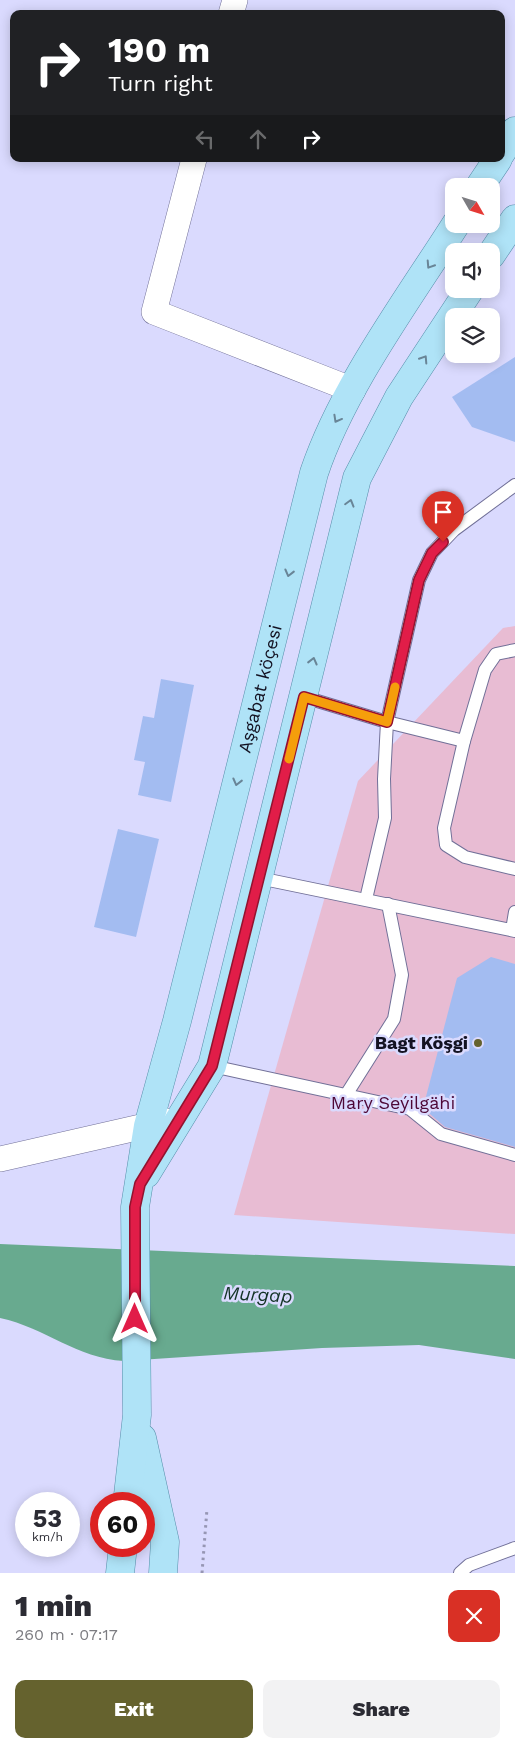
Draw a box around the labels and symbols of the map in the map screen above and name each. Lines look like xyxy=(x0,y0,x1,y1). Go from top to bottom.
north arrow xyxy=(445,178,500,232)
one-way arrow xyxy=(427,259,436,268)
one-way arrow xyxy=(418,355,427,364)
one-way arrow xyxy=(333,413,343,422)
pin xyxy=(422,491,464,542)
one-way arrow xyxy=(345,499,355,507)
one-way arrow xyxy=(284,569,295,578)
street label: Aşgabat köçesi xyxy=(233,622,286,755)
one-way arrow xyxy=(307,656,318,665)
one-way arrow xyxy=(232,777,243,786)
place label: Bagt Köşgi xyxy=(375,1032,468,1053)
marker: Bagt Köşgi xyxy=(472,1037,484,1049)
park label: Mary Seýilgähi xyxy=(331,1092,455,1113)
water label: Murgap xyxy=(223,1281,293,1308)
position arrow xyxy=(108,1292,160,1344)
speed limit sign: 60 xyxy=(90,1492,155,1557)

